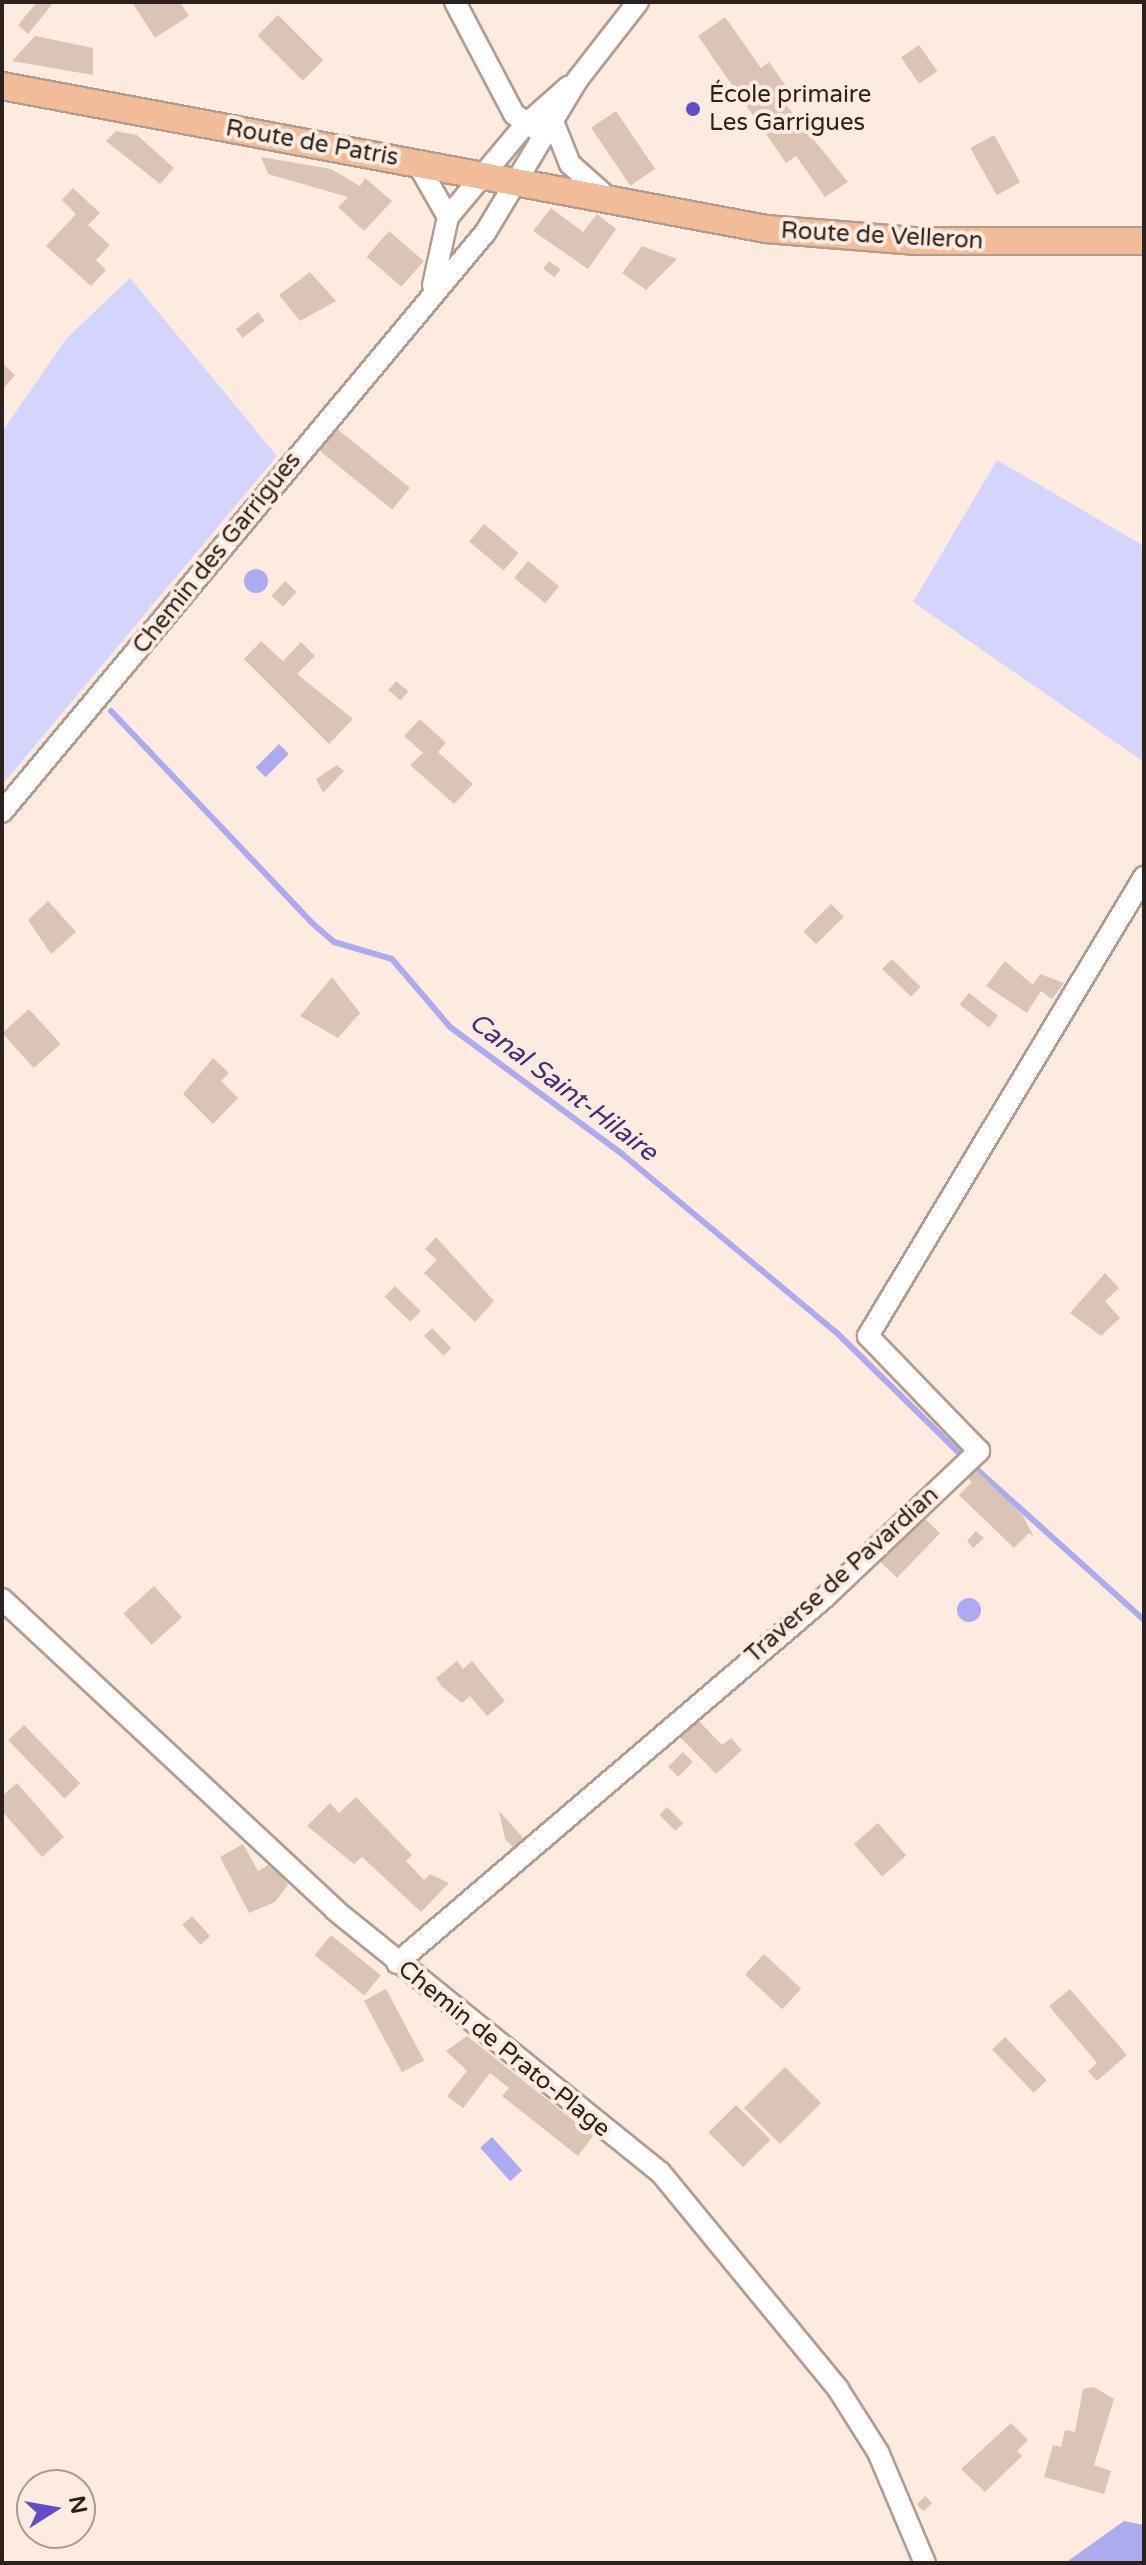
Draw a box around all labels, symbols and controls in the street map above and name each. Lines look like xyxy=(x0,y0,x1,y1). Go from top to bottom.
place label: École primaire Les Garrigues xyxy=(709,81,871,137)
marker: École primaire Les Garrigues xyxy=(684,100,702,118)
street label: Route de Patris xyxy=(224,114,400,172)
street label: Route de Velleron xyxy=(780,216,984,256)
street label: Chemin des Garrigues xyxy=(127,446,307,660)
water label: Canal Saint-Hilaire xyxy=(463,1006,663,1168)
street label: Traverse de Pavardian xyxy=(739,1481,945,1669)
street label: Chemin de Prato-Plage xyxy=(392,1955,616,2143)
north arrow xyxy=(16,2469,96,2549)
text: N xyxy=(63,2494,92,2516)

